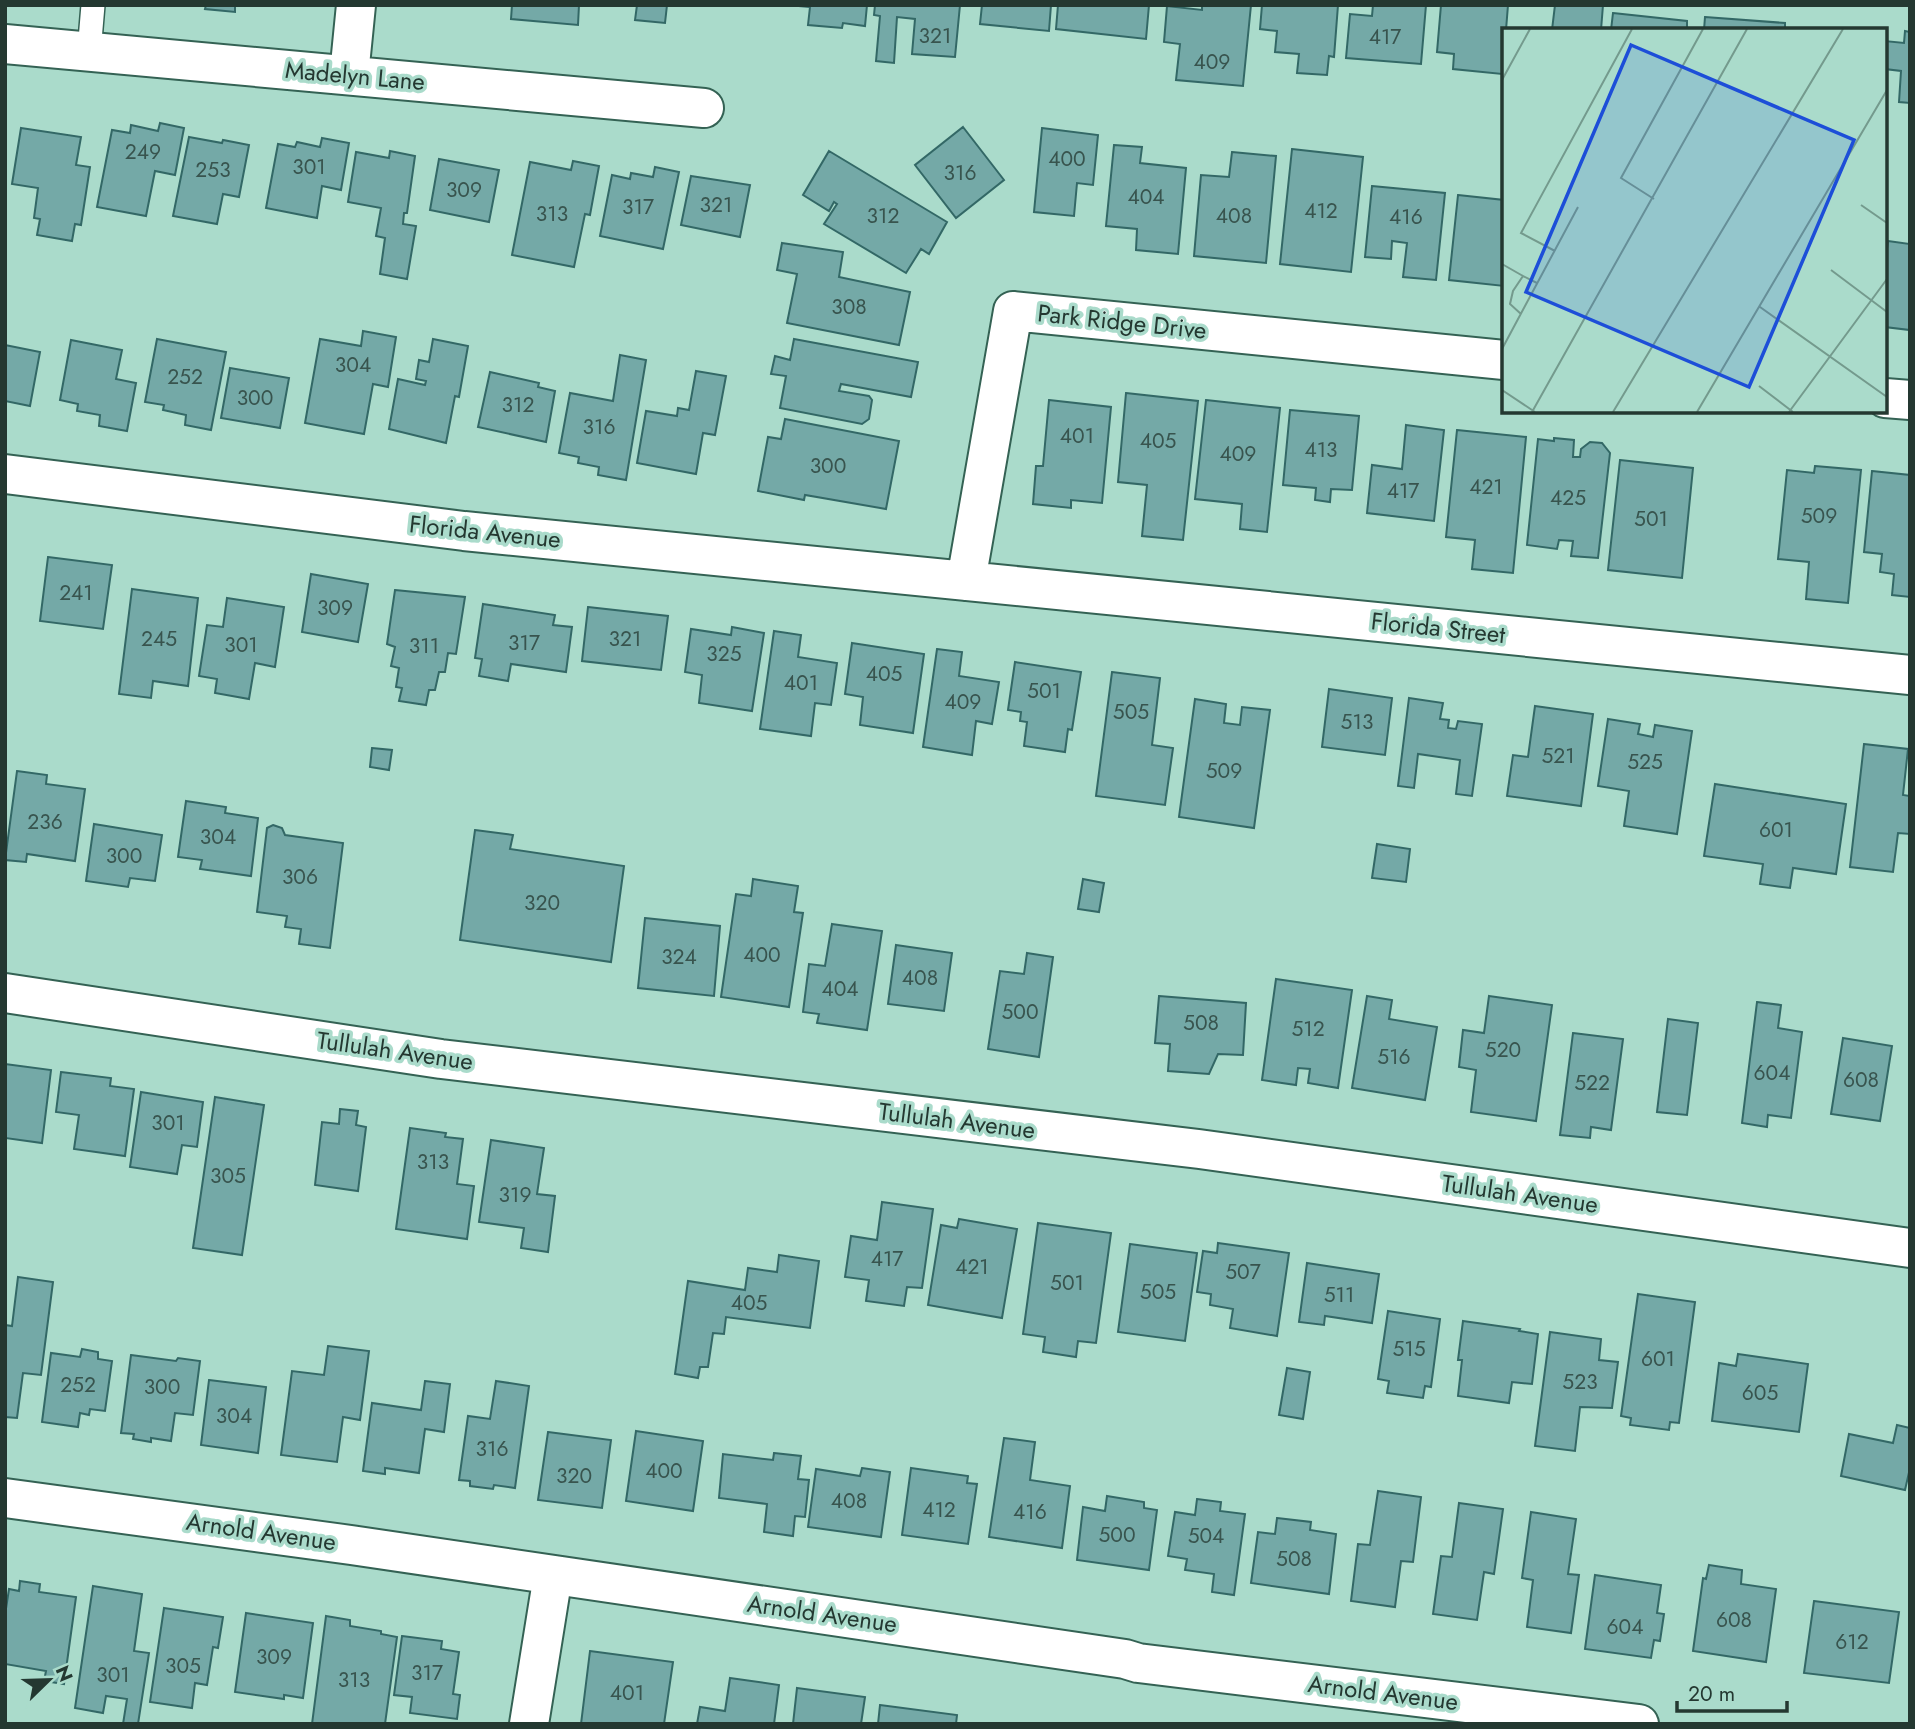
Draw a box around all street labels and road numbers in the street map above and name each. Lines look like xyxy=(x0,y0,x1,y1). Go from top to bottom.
street label: Madelyn Lane xyxy=(284,52,426,99)
street label: Park Ridge Drive xyxy=(1036,295,1208,348)
street label: Florida Avenue xyxy=(407,506,563,557)
street label: Florida Street xyxy=(1369,603,1507,652)
street label: Tullulah Avenue xyxy=(315,1022,475,1079)
street label: Tullulah Avenue xyxy=(877,1094,1037,1147)
street label: Tullulah Avenue xyxy=(1440,1165,1600,1222)
street label: Arnold Avenue xyxy=(184,1504,338,1559)
street label: Arnold Avenue xyxy=(745,1586,899,1641)
street label: Arnold Avenue xyxy=(1306,1666,1460,1719)

